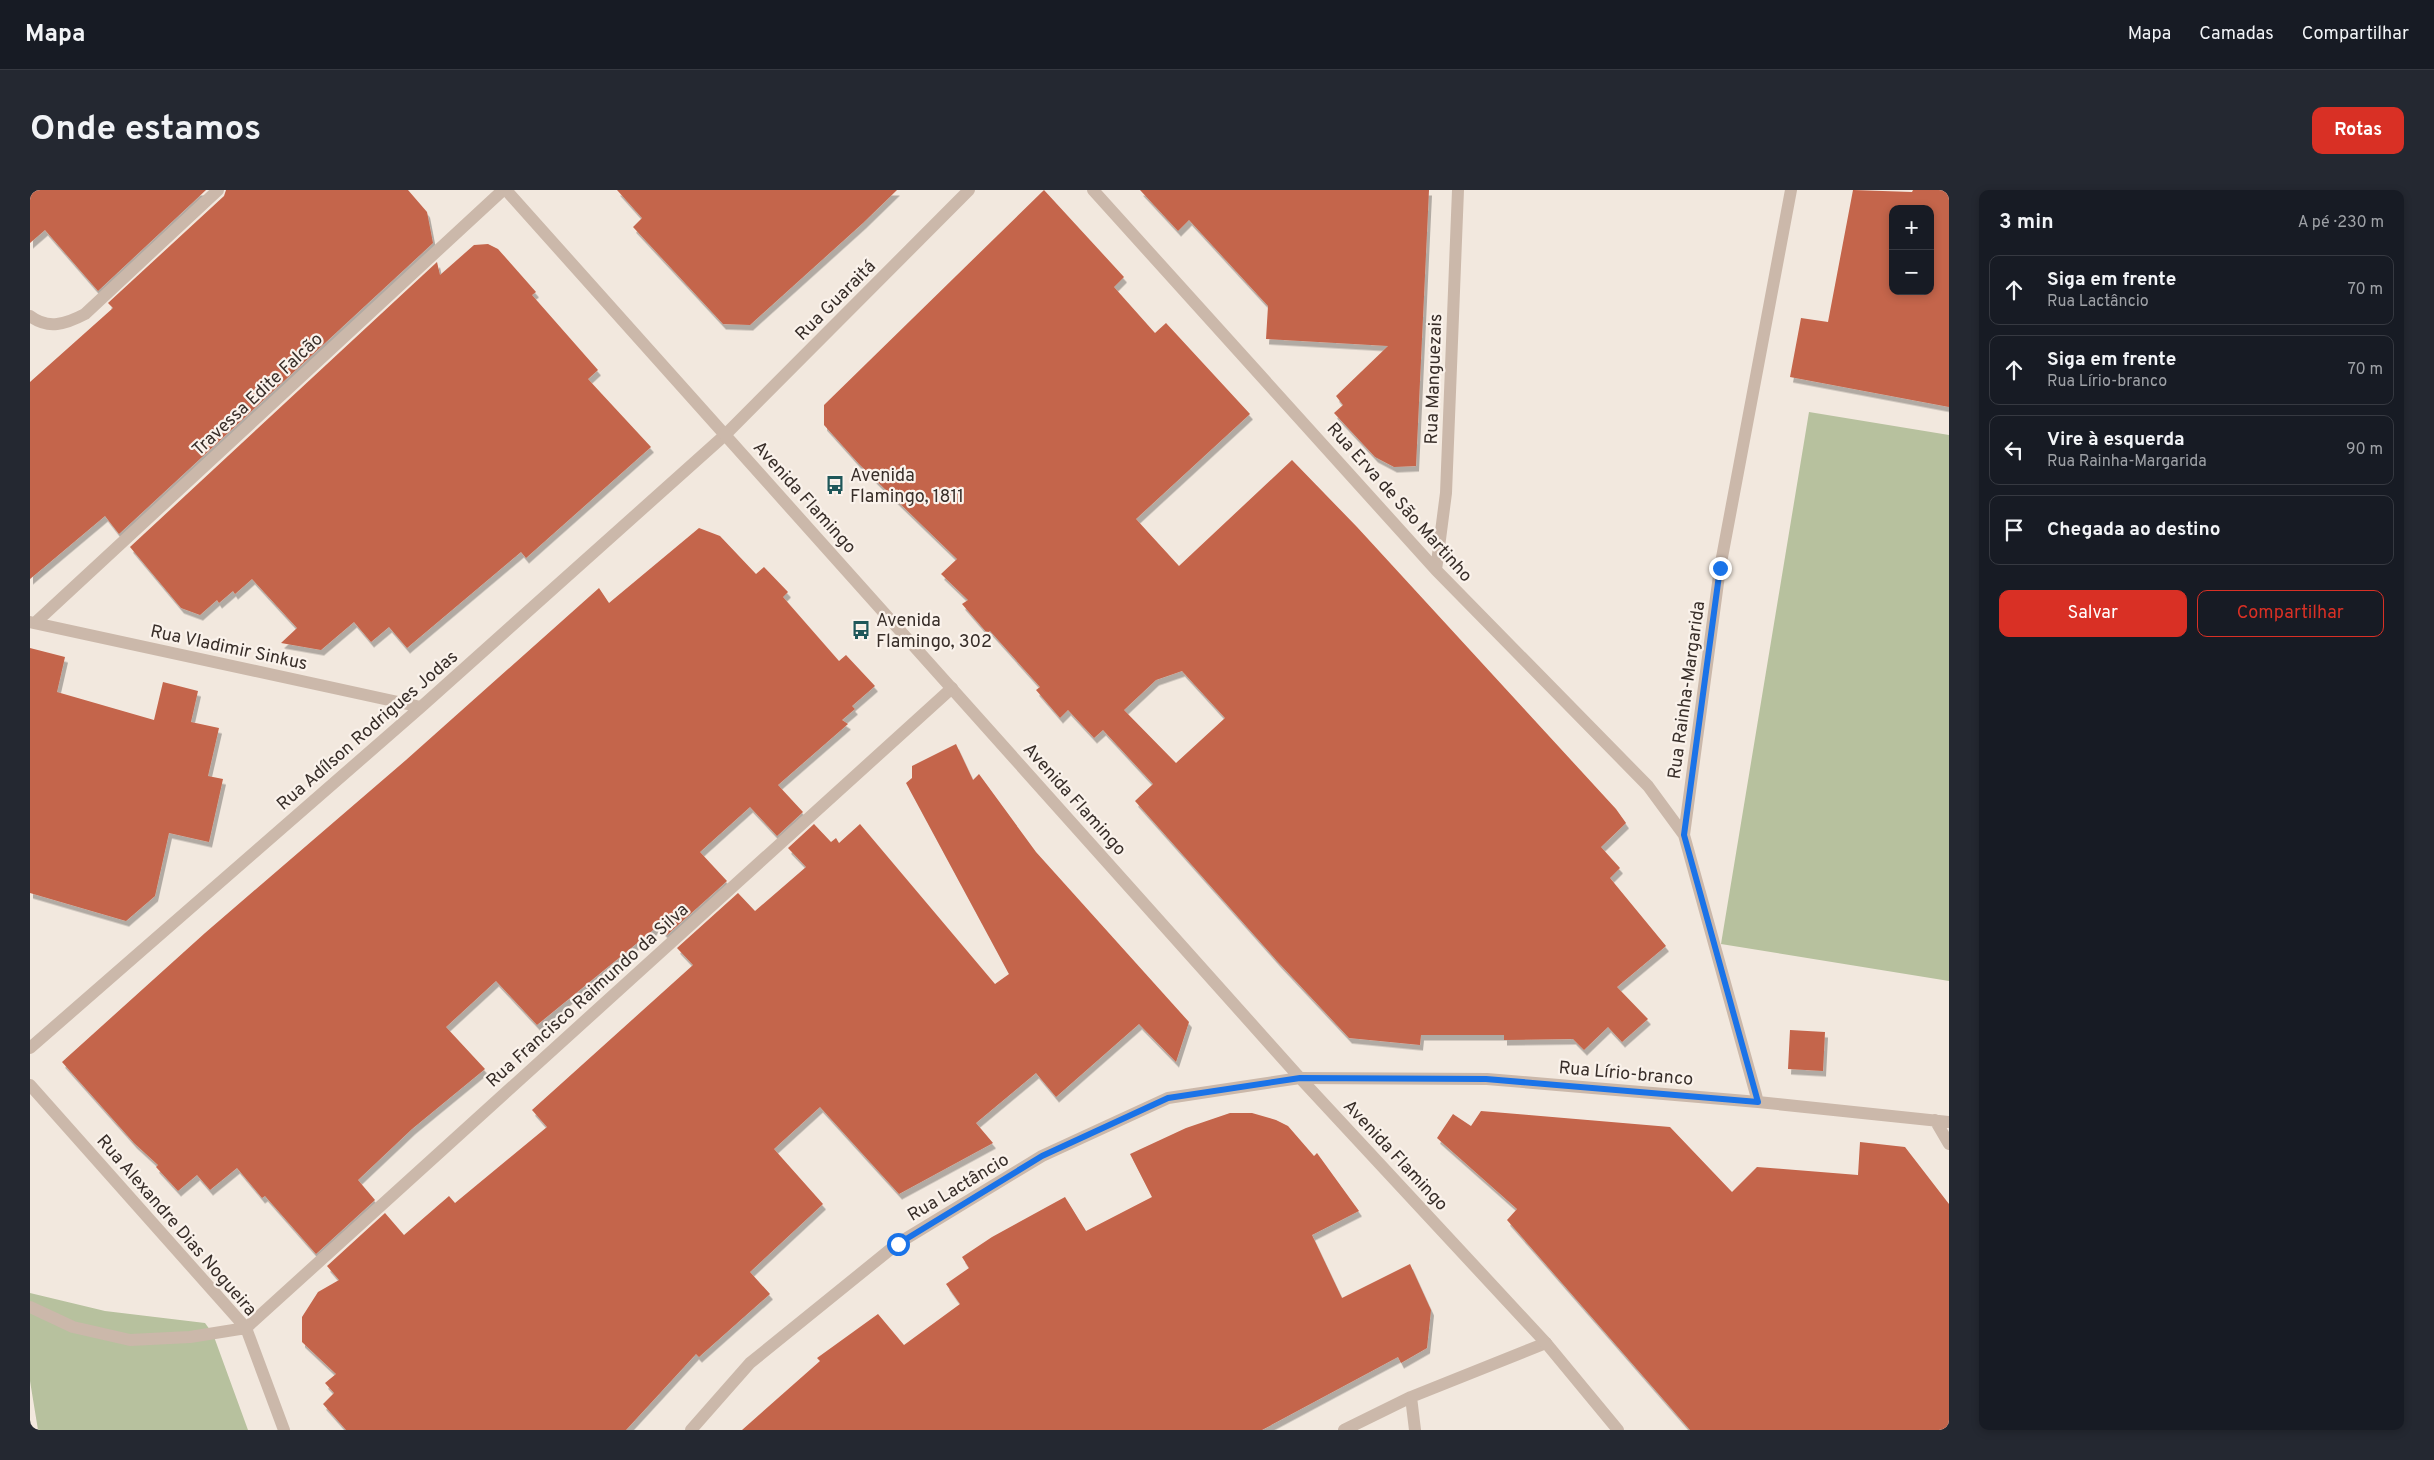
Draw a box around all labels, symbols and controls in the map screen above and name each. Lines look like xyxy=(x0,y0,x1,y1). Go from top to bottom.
text: Mapa xyxy=(25,20,85,50)
text: Mapa xyxy=(2128,23,2171,46)
text: Camadas xyxy=(2199,23,2274,46)
text: Compartilhar xyxy=(2302,23,2409,46)
button: Rotas xyxy=(2312,107,2404,154)
text: Onde estamos xyxy=(30,108,261,152)
map controls xyxy=(1889,205,1934,295)
button: + xyxy=(1889,205,1934,250)
text: 3 min xyxy=(1999,209,2054,236)
text: A pé · 230 m xyxy=(2298,213,2384,233)
button: − xyxy=(1889,250,1934,295)
street label: Rua Guaraitá xyxy=(791,256,881,346)
text: Siga em frente xyxy=(2047,268,2176,292)
icon: ahead xyxy=(2000,276,2028,304)
text: 70 m xyxy=(2348,280,2383,300)
text: Rua Lactâncio xyxy=(2047,292,2149,312)
street label: Rua Manguezais xyxy=(1421,313,1448,445)
street label: Travessa Edite Falcão xyxy=(188,329,328,462)
text: Siga em frente xyxy=(2047,348,2176,372)
icon: ahead xyxy=(2000,356,2028,384)
text: 70 m xyxy=(2348,360,2383,380)
text: Rua Lírio-branco xyxy=(2047,372,2167,392)
street label: Rua Erva de São Martinho xyxy=(1321,418,1477,588)
text: Vire à esquerda xyxy=(2047,428,2185,452)
icon: left xyxy=(2000,436,2028,464)
street label: Avenida Flamingo xyxy=(747,437,861,559)
text: 90 m xyxy=(2346,440,2383,460)
text: Rua Rainha-Margarida xyxy=(2047,452,2207,472)
place label: Avenida Flamingo, 1811 xyxy=(850,465,964,509)
bus stop icon: Avenida Flamingo, 1811 xyxy=(824,474,846,496)
icon: arrive xyxy=(2000,516,2028,544)
text: Chegada ao destino xyxy=(2047,518,2221,542)
route end xyxy=(1709,557,1732,580)
button: Salvar xyxy=(1999,590,2187,637)
button: Compartilhar xyxy=(2197,590,2384,637)
street label: Rua Rainha-Margarida xyxy=(1664,600,1711,781)
place label: Avenida Flamingo, 302 xyxy=(876,610,992,654)
bus stop icon: Avenida Flamingo, 302 xyxy=(850,619,872,641)
street label: Rua Vladimir Sinkus xyxy=(148,621,309,676)
street label: Rua Adílson Rodrigues Jodas xyxy=(273,646,463,816)
street label: Avenida Flamingo xyxy=(1017,739,1131,861)
street label: Rua Francisco Raimundo da Silva xyxy=(482,899,694,1093)
street label: Rua Lírio-branco xyxy=(1558,1057,1694,1092)
street label: Avenida Flamingo xyxy=(1337,1096,1452,1216)
street label: Rua Alexandre Dias Nogueira xyxy=(91,1130,261,1322)
street label: Rua Lactâncio xyxy=(904,1149,1014,1228)
route start xyxy=(887,1233,910,1256)

